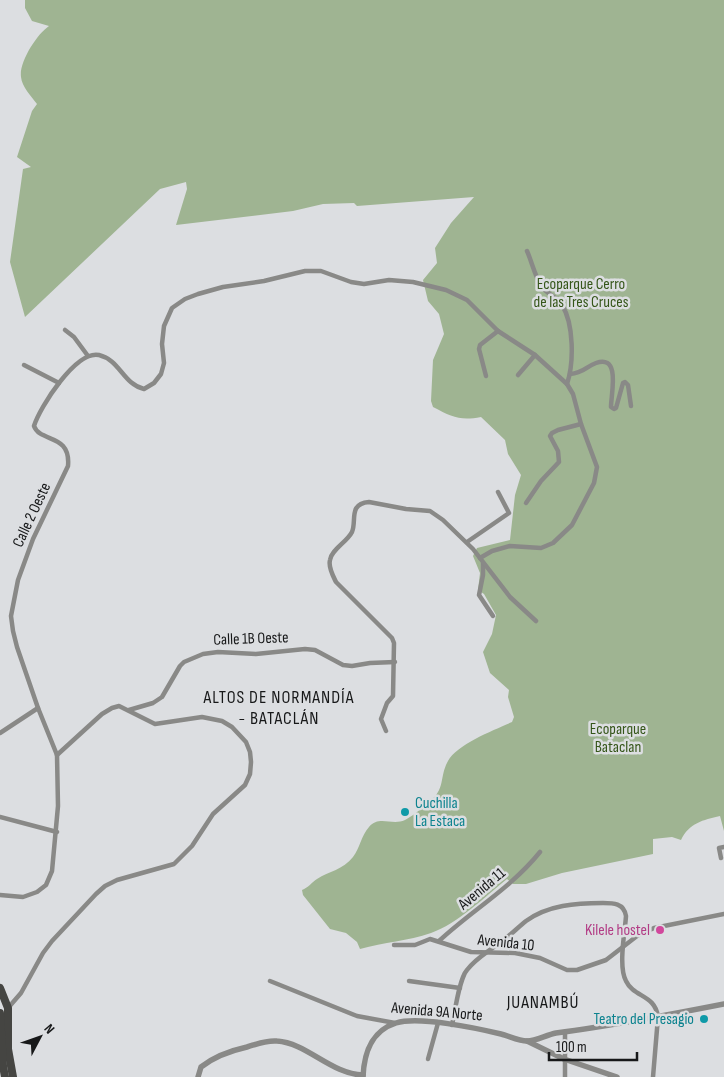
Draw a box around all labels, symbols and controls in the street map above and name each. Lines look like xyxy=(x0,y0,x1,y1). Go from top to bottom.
park label: Ecoparque Cerro de las Tres Cruces xyxy=(534,275,629,312)
street label: Calle 2 Oeste xyxy=(9,480,55,550)
street label: Calle 1B Oeste xyxy=(213,628,289,650)
district label: ALTOS DE NORMANDÍA - BATACLÁN xyxy=(203,687,354,729)
park label: Ecoparque Bataclan xyxy=(590,720,646,757)
place label: Cuchilla La Estaca xyxy=(415,794,465,831)
marker: Cuchilla La Estaca xyxy=(399,806,411,818)
street label: Avenida 11 xyxy=(454,864,510,915)
place label: Kilele hostel xyxy=(585,921,650,940)
marker: Kilele hostel xyxy=(654,924,666,936)
street label: Avenida 10 xyxy=(476,930,535,955)
district label: JUANAMBÚ xyxy=(506,992,579,1013)
street label: Avenida 9A Norte xyxy=(390,998,483,1025)
place label: Teatro del Presagio xyxy=(594,1010,694,1029)
north arrow xyxy=(15,1012,65,1062)
marker: Teatro del Presagio xyxy=(698,1013,710,1025)
text: N xyxy=(41,1020,58,1037)
scale bar xyxy=(549,1030,636,1062)
text: 100 m xyxy=(556,1038,587,1057)

